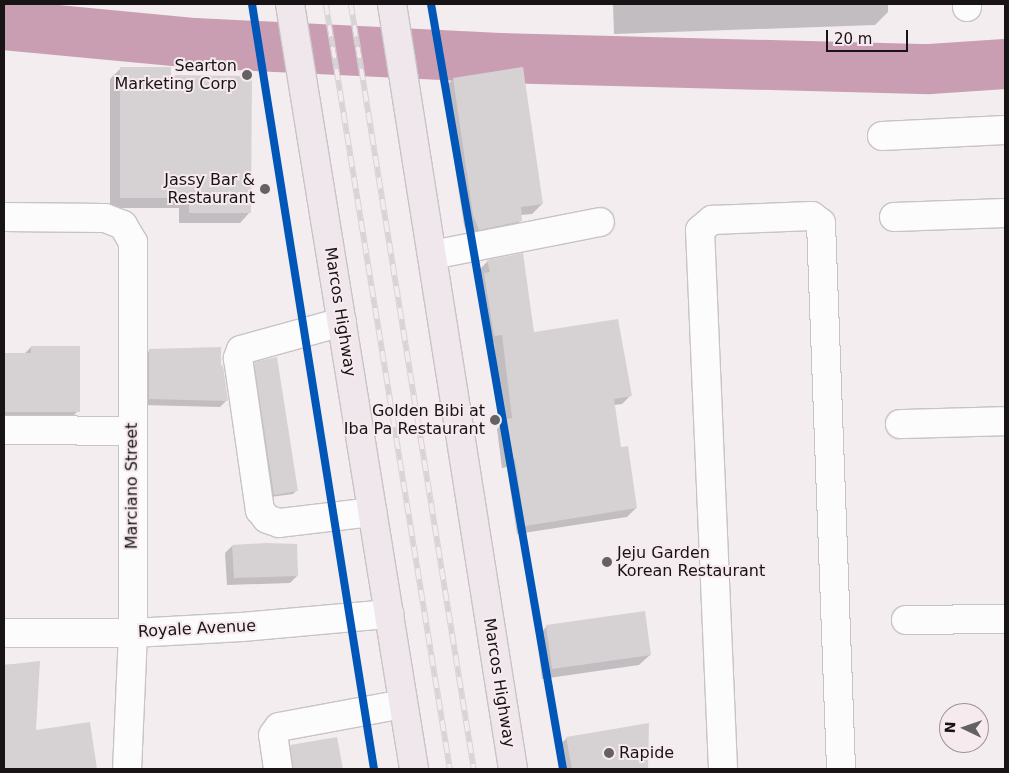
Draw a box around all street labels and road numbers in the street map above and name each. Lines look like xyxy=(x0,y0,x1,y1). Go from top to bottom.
street label: Marcos Highway xyxy=(320,246,360,378)
street label: Marciano Street xyxy=(122,423,142,549)
street label: Royale Avenue xyxy=(137,616,257,642)
street label: Marcos Highway xyxy=(479,617,519,749)

